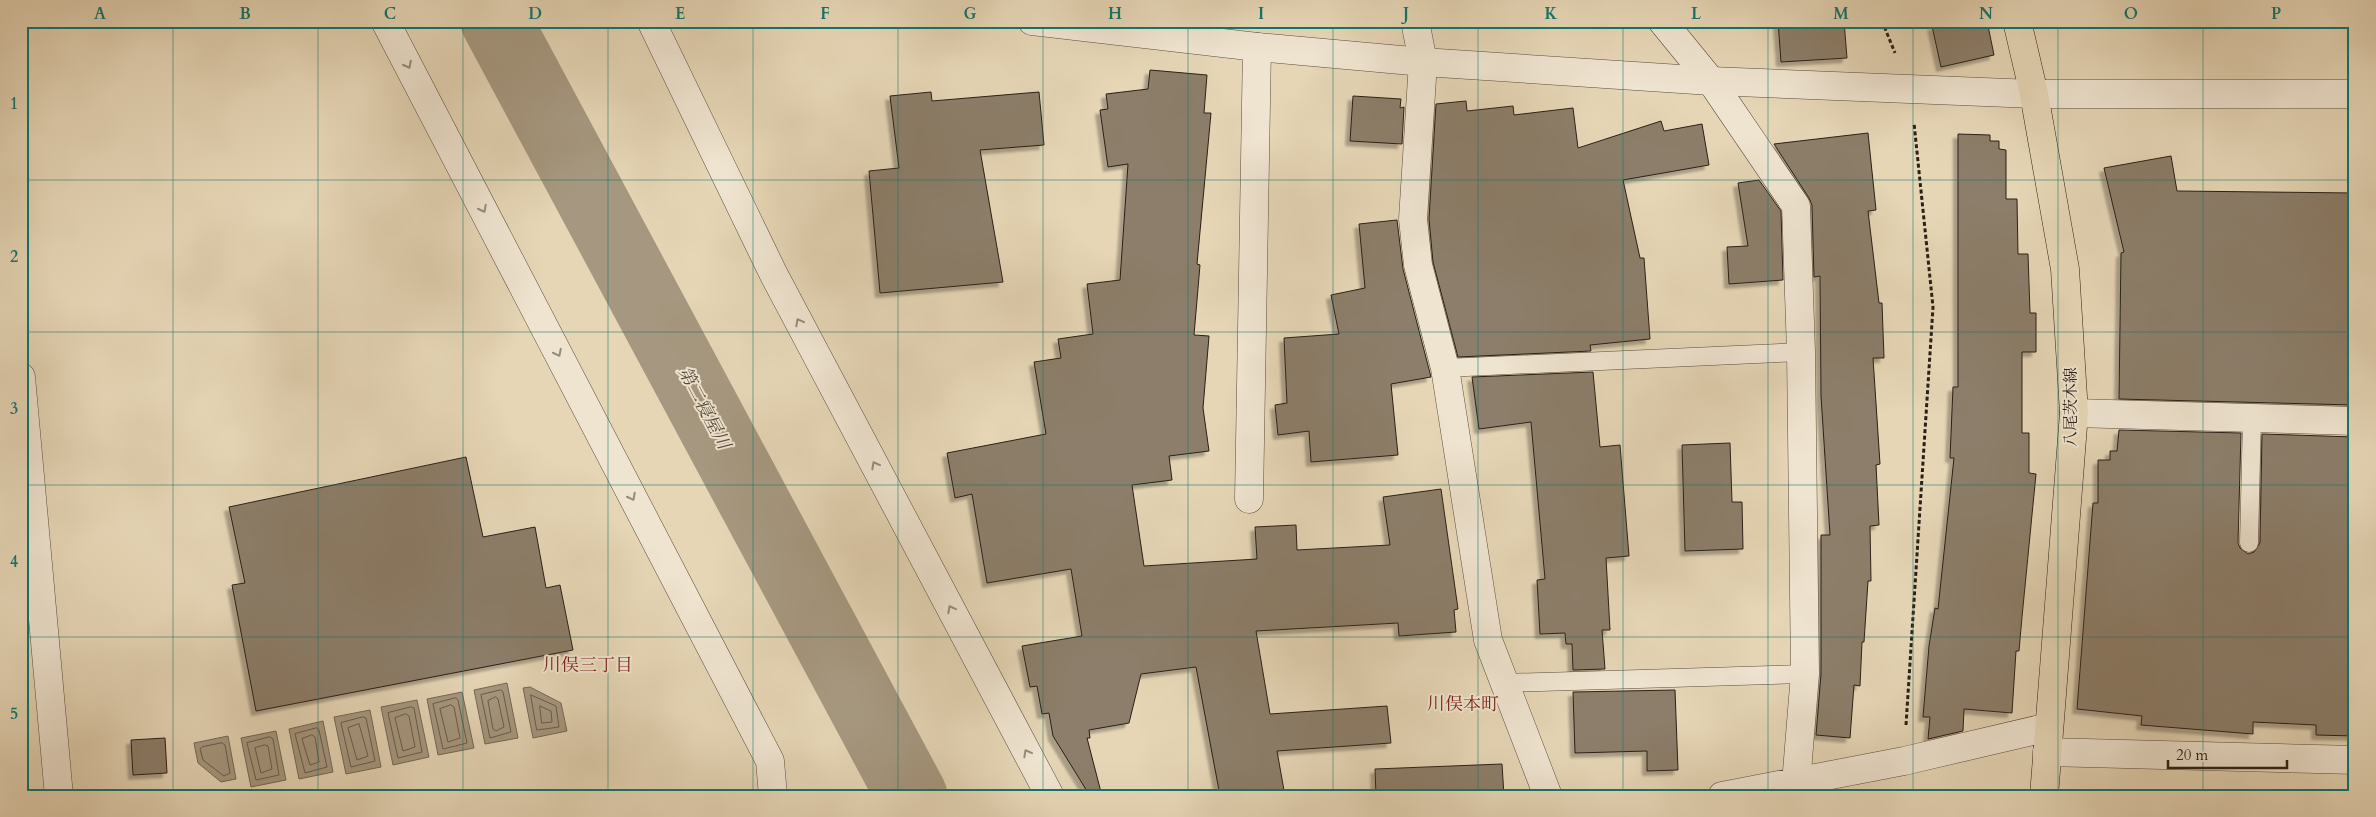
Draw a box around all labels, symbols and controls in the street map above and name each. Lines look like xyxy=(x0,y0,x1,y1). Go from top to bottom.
text: A xyxy=(94,3,106,25)
text: B xyxy=(239,3,251,25)
text: C xyxy=(384,3,396,25)
text: D xyxy=(528,3,542,25)
text: E xyxy=(675,3,685,25)
text: F xyxy=(820,3,830,25)
text: G xyxy=(963,3,977,25)
text: H xyxy=(1108,3,1122,25)
text: I xyxy=(1258,3,1264,25)
text: J xyxy=(1401,3,1409,25)
text: K xyxy=(1545,3,1558,25)
text: L xyxy=(1691,3,1702,25)
text: M xyxy=(1833,3,1849,25)
text: N xyxy=(1979,3,1993,25)
text: O xyxy=(2124,3,2138,25)
text: P xyxy=(2271,3,2281,25)
one-way arrow xyxy=(402,59,412,68)
text: 1 xyxy=(10,93,18,115)
one-way arrow xyxy=(477,203,487,212)
text: 2 xyxy=(10,246,18,268)
one-way arrow xyxy=(795,318,805,327)
one-way arrow xyxy=(551,348,561,357)
water label: 第二寝屋川 xyxy=(672,362,737,455)
street label: 八尾茨木線 xyxy=(2060,367,2082,447)
text: 3 xyxy=(10,398,18,420)
one-way arrow xyxy=(871,462,881,471)
one-way arrow xyxy=(626,492,636,501)
text: 4 xyxy=(10,551,18,573)
one-way arrow xyxy=(947,605,957,614)
district label: 川俣三丁目 xyxy=(543,653,633,678)
district label: 川俣本町 xyxy=(1427,692,1499,717)
text: 5 xyxy=(10,703,18,725)
scale bar xyxy=(2168,737,2287,769)
text: 20 m xyxy=(2176,745,2208,765)
one-way arrow xyxy=(1023,749,1033,758)

